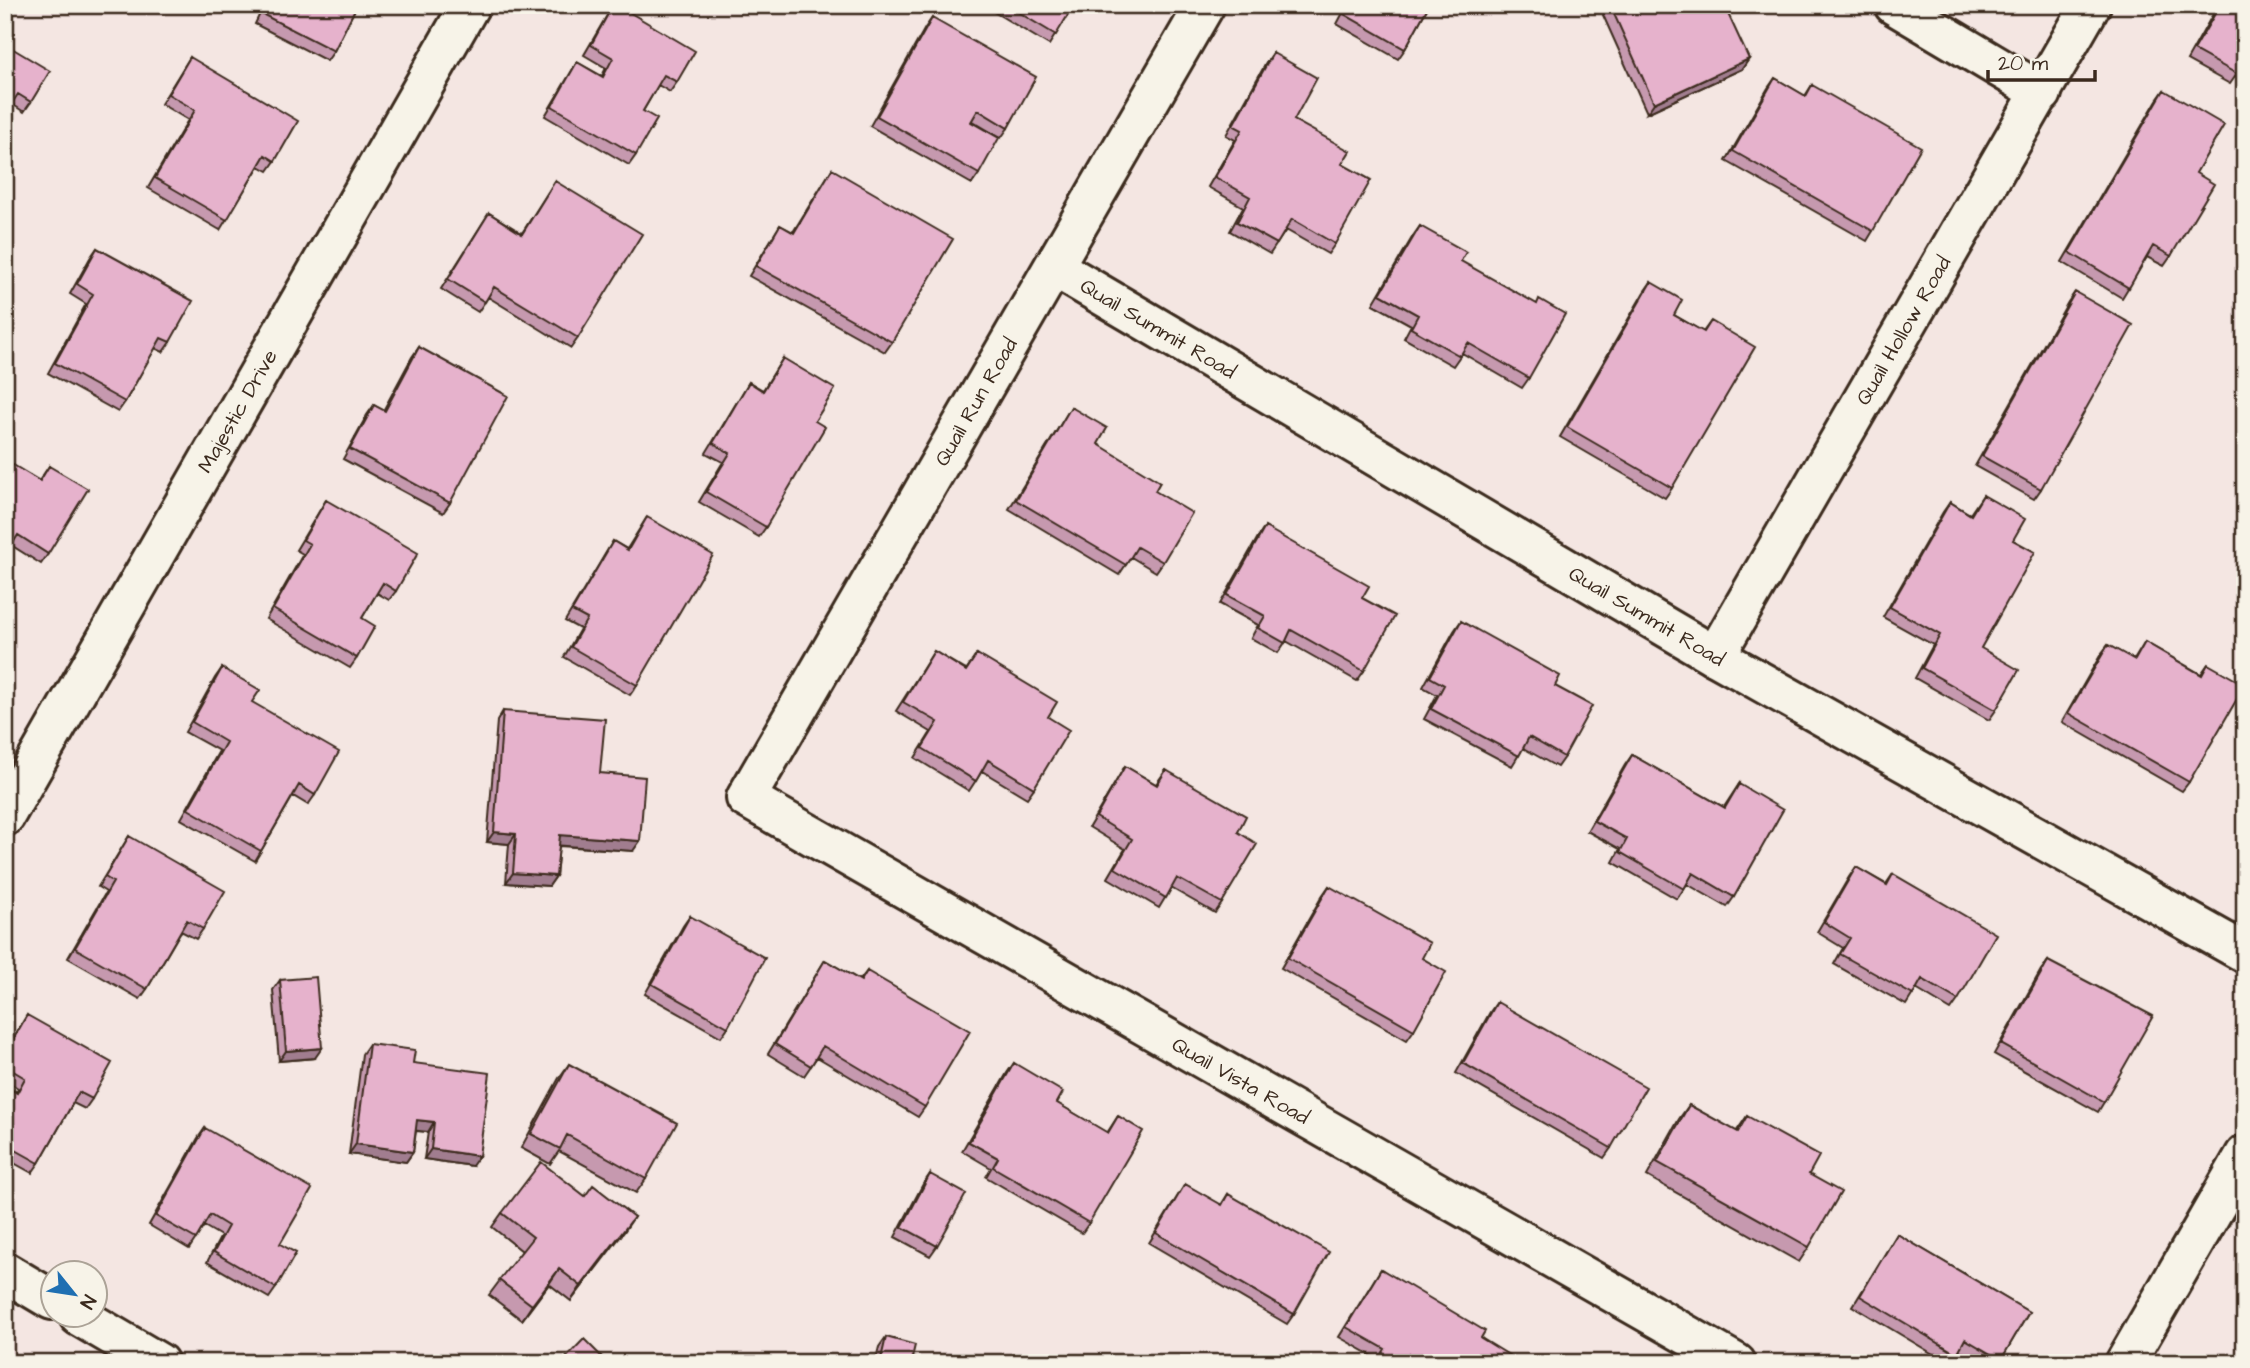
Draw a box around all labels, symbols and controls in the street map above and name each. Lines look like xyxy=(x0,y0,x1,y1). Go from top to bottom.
scale bar xyxy=(1988,38,2094,82)
text: 20 m xyxy=(1998,49,2049,78)
street label: Quail Hollow Road xyxy=(1849,250,1958,410)
street label: Quail Summit Road xyxy=(1075,271,1242,386)
street label: Quail Run Road xyxy=(927,332,1025,472)
street label: Majestic Drive xyxy=(190,344,284,478)
street label: Quail Summit Road xyxy=(1564,559,1730,673)
street label: Quail Vista Road xyxy=(1167,1030,1315,1131)
north arrow xyxy=(38,1260,108,1330)
text: N xyxy=(73,1290,102,1314)

